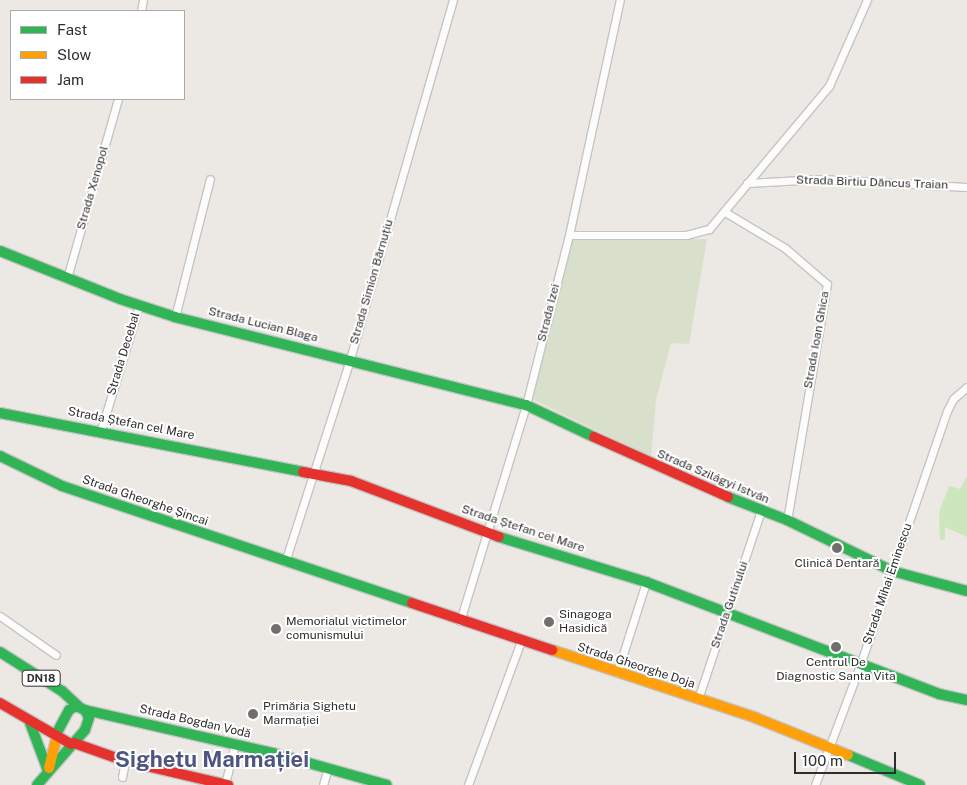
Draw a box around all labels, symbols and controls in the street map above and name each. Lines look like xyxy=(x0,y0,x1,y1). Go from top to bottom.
legend xyxy=(10,10,185,100)
text: Fast xyxy=(57,21,87,38)
text: Slow xyxy=(57,46,91,63)
text: Jam xyxy=(57,71,84,88)
street label: Strada Xenopol xyxy=(74,145,112,231)
street label: Strada Birtiu Dăncus Traian xyxy=(796,173,948,193)
street label: Strada Simion Bărnuțiu xyxy=(347,218,397,346)
street label: Strada Izei xyxy=(535,283,563,343)
street label: Strada Ioan Ghica xyxy=(801,290,833,390)
street label: Strada Lucian Blaga xyxy=(207,304,319,346)
street label: Strada Decebal xyxy=(105,311,143,397)
street label: Strada Ștefan cel Mare xyxy=(66,405,196,443)
street label: Strada Szilágyi István xyxy=(655,447,771,507)
street label: Strada Gheorghe Șincai xyxy=(80,473,210,529)
street label: Strada Ștefan cel Mare xyxy=(459,502,587,556)
street label: Strada Mihai Eminescu xyxy=(860,521,916,647)
marker: Clinică Dentară xyxy=(830,541,844,555)
place label: Clinică Dentară xyxy=(795,557,879,571)
street label: Strada Gutinului xyxy=(708,560,752,650)
place label: Sinagoga Hasidică xyxy=(559,608,612,636)
place label: Memorialul victimelor comunismului xyxy=(286,615,407,643)
marker: Sinagoga Hasidică xyxy=(543,616,555,628)
marker: Memorialul victimelor comunismului xyxy=(270,623,282,635)
street label: Strada Gheorghe Doja xyxy=(575,640,697,692)
marker: Centrul De Diagnostic Santa Vita xyxy=(829,640,843,654)
place label: Centrul De Diagnostic Santa Vita xyxy=(776,656,896,684)
road number: DN18 xyxy=(21,670,61,686)
place label: Primăria Sighetu Marmației xyxy=(263,700,356,728)
street label: Strada Bogdan Vodă xyxy=(138,702,252,742)
marker: Primăria Sighetu Marmației xyxy=(247,708,259,720)
scale bar xyxy=(797,742,900,774)
district label: Sighetu Marmației xyxy=(115,747,309,773)
text: 100 m xyxy=(802,752,843,769)

